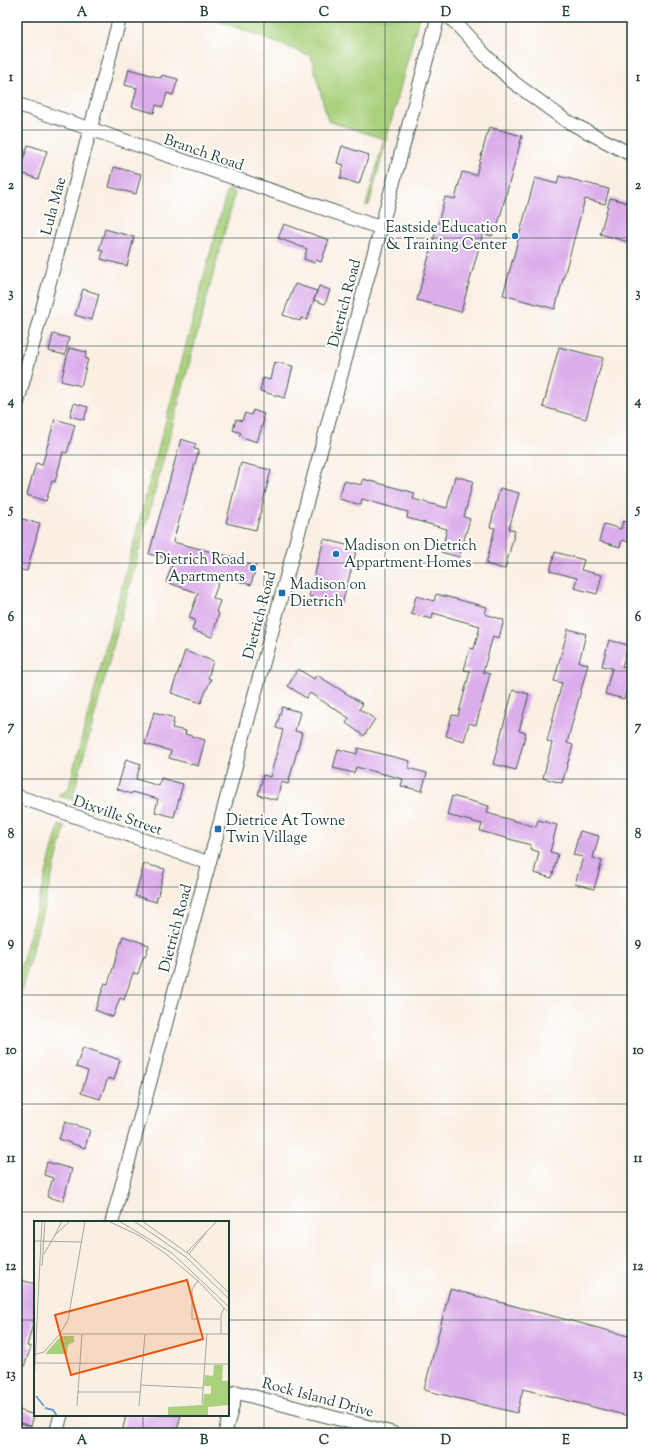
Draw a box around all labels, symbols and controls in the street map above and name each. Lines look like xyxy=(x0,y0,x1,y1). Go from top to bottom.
text: A xyxy=(77,4,88,22)
text: B xyxy=(200,4,209,22)
text: C xyxy=(319,4,329,22)
text: D xyxy=(441,4,451,22)
text: E xyxy=(562,4,570,22)
text: 1 xyxy=(9,69,14,87)
text: 1 xyxy=(636,69,641,87)
street label: Branch Road xyxy=(161,130,247,177)
street label: Lula Mae xyxy=(37,175,72,238)
text: 2 xyxy=(8,177,15,195)
text: 2 xyxy=(635,177,642,195)
place label: Eastside Education & Training Center xyxy=(385,218,507,256)
marker: Eastside Education & Training Center xyxy=(510,231,520,241)
street label: Dietrich Road xyxy=(324,257,367,350)
text: 3 xyxy=(8,285,14,303)
text: 3 xyxy=(635,285,641,303)
text: 4 xyxy=(7,393,15,411)
text: 4 xyxy=(634,393,642,411)
text: 5 xyxy=(8,501,14,519)
text: 5 xyxy=(635,501,641,519)
place label: Madison on Dietrich Appartment Homes xyxy=(344,536,477,574)
marker: Madison on Dietrich Appartment Homes xyxy=(331,549,341,559)
place label: Dietrich Road Apartments xyxy=(155,550,246,588)
marker: Dietrich Road Apartments xyxy=(248,563,258,573)
street label: Dietrich Road xyxy=(239,569,282,662)
place label: Madison on Dietrich xyxy=(290,575,367,613)
marker: Madison on Dietrich xyxy=(277,588,287,598)
text: 6 xyxy=(8,609,15,627)
text: 6 xyxy=(635,609,642,627)
text: 7 xyxy=(8,718,15,736)
text: 7 xyxy=(635,718,642,736)
street label: Dixville Street xyxy=(70,791,165,842)
place label: Dietrice At Towne Twin Village xyxy=(226,811,345,849)
marker: Dietrice At Towne Twin Village xyxy=(213,824,223,834)
text: 8 xyxy=(8,826,15,844)
text: 8 xyxy=(635,826,642,844)
street label: Dietrich Road xyxy=(155,882,198,975)
text: 9 xyxy=(8,934,15,952)
text: 9 xyxy=(635,934,642,952)
text: 10 xyxy=(5,1042,17,1060)
text: 10 xyxy=(632,1042,644,1060)
text: 11 xyxy=(7,1150,16,1168)
text: 11 xyxy=(634,1150,643,1168)
inset map xyxy=(34,1221,229,1416)
text: 12 xyxy=(6,1258,17,1276)
text: 12 xyxy=(633,1258,644,1276)
text: 13 xyxy=(6,1366,16,1384)
text: 13 xyxy=(633,1366,643,1384)
street label: Rock Island Drive xyxy=(259,1373,376,1423)
text: A xyxy=(77,1432,88,1450)
text: B xyxy=(200,1432,209,1450)
text: C xyxy=(319,1432,329,1450)
text: D xyxy=(441,1432,451,1450)
text: E xyxy=(562,1432,570,1450)

